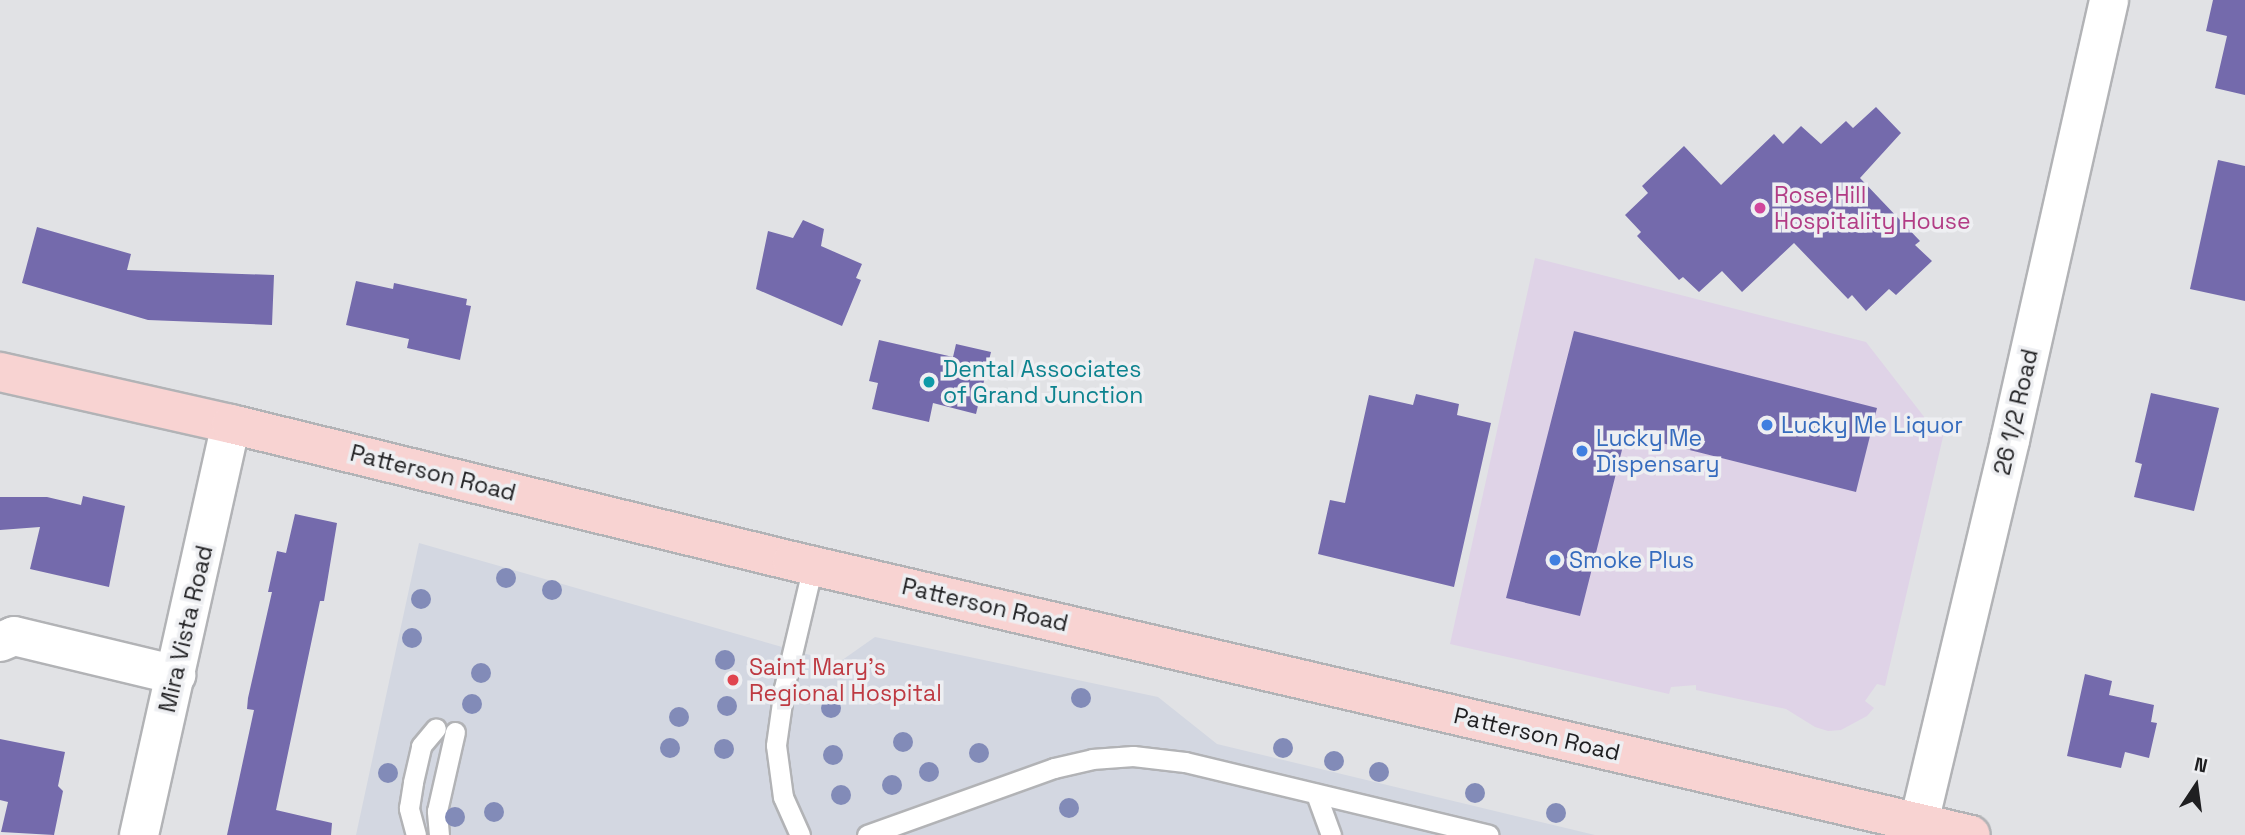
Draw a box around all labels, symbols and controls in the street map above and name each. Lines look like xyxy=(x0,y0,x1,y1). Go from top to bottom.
place label: Rose Hill Hospitality House xyxy=(1774,181,1971,235)
marker: Rose Hill Hospitality House xyxy=(1752,200,1768,216)
street label: 26 1/2 Road xyxy=(1988,346,2044,478)
place label: Dental Associates of Grand Junction xyxy=(943,355,1143,409)
marker: Dental Associates of Grand Junction xyxy=(921,374,937,390)
place label: Lucky Me Liquor xyxy=(1781,411,1963,439)
marker: Lucky Me Liquor xyxy=(1759,417,1775,433)
place label: Lucky Me Dispensary xyxy=(1596,424,1720,478)
street label: Patterson Road xyxy=(347,439,519,507)
marker: Lucky Me Dispensary xyxy=(1574,443,1590,459)
street label: Mira Vista Road xyxy=(153,543,219,715)
place label: Smoke Plus xyxy=(1569,546,1694,574)
marker: Smoke Plus xyxy=(1547,552,1563,568)
street label: Patterson Road xyxy=(899,572,1071,638)
place label: Saint Mary's Regional Hospital xyxy=(749,653,942,707)
marker: Saint Mary's Regional Hospital xyxy=(723,670,743,690)
street label: Patterson Road xyxy=(1451,701,1623,767)
north arrow xyxy=(2161,751,2231,821)
text: N xyxy=(2192,751,2210,779)

